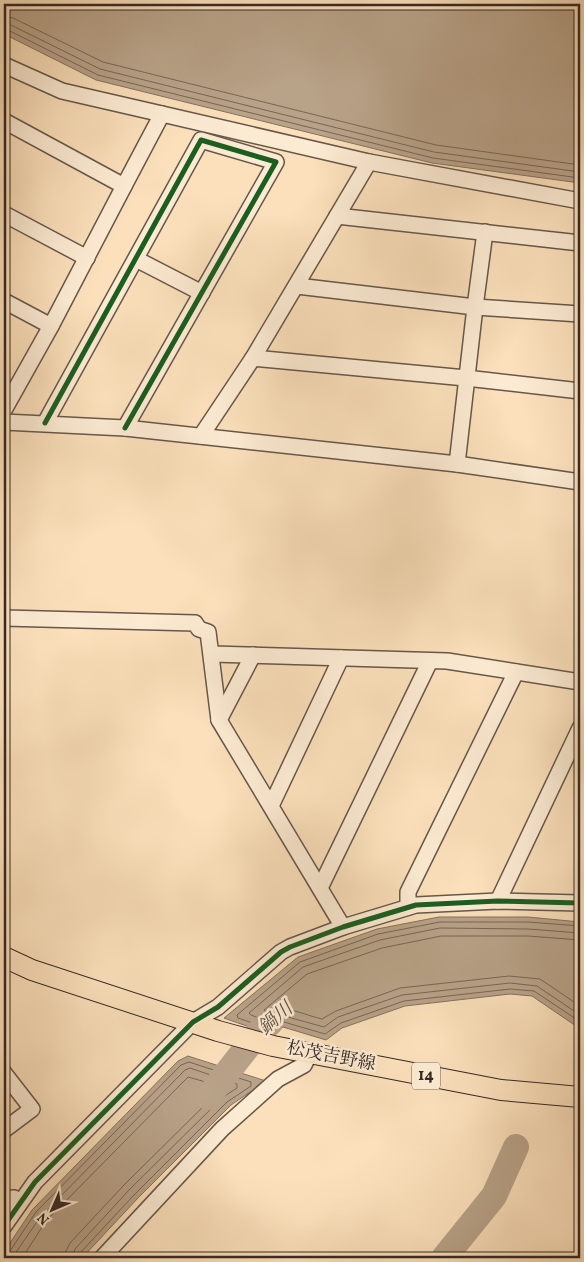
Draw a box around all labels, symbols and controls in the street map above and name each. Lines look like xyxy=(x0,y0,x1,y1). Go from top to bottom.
water label: 鍋川 xyxy=(253,995,300,1041)
street label: 松茂吉野線 xyxy=(284,1036,378,1078)
road number: 14 xyxy=(412,1062,440,1090)
north arrow xyxy=(28,1184,78,1234)
text: N xyxy=(34,1208,54,1228)

